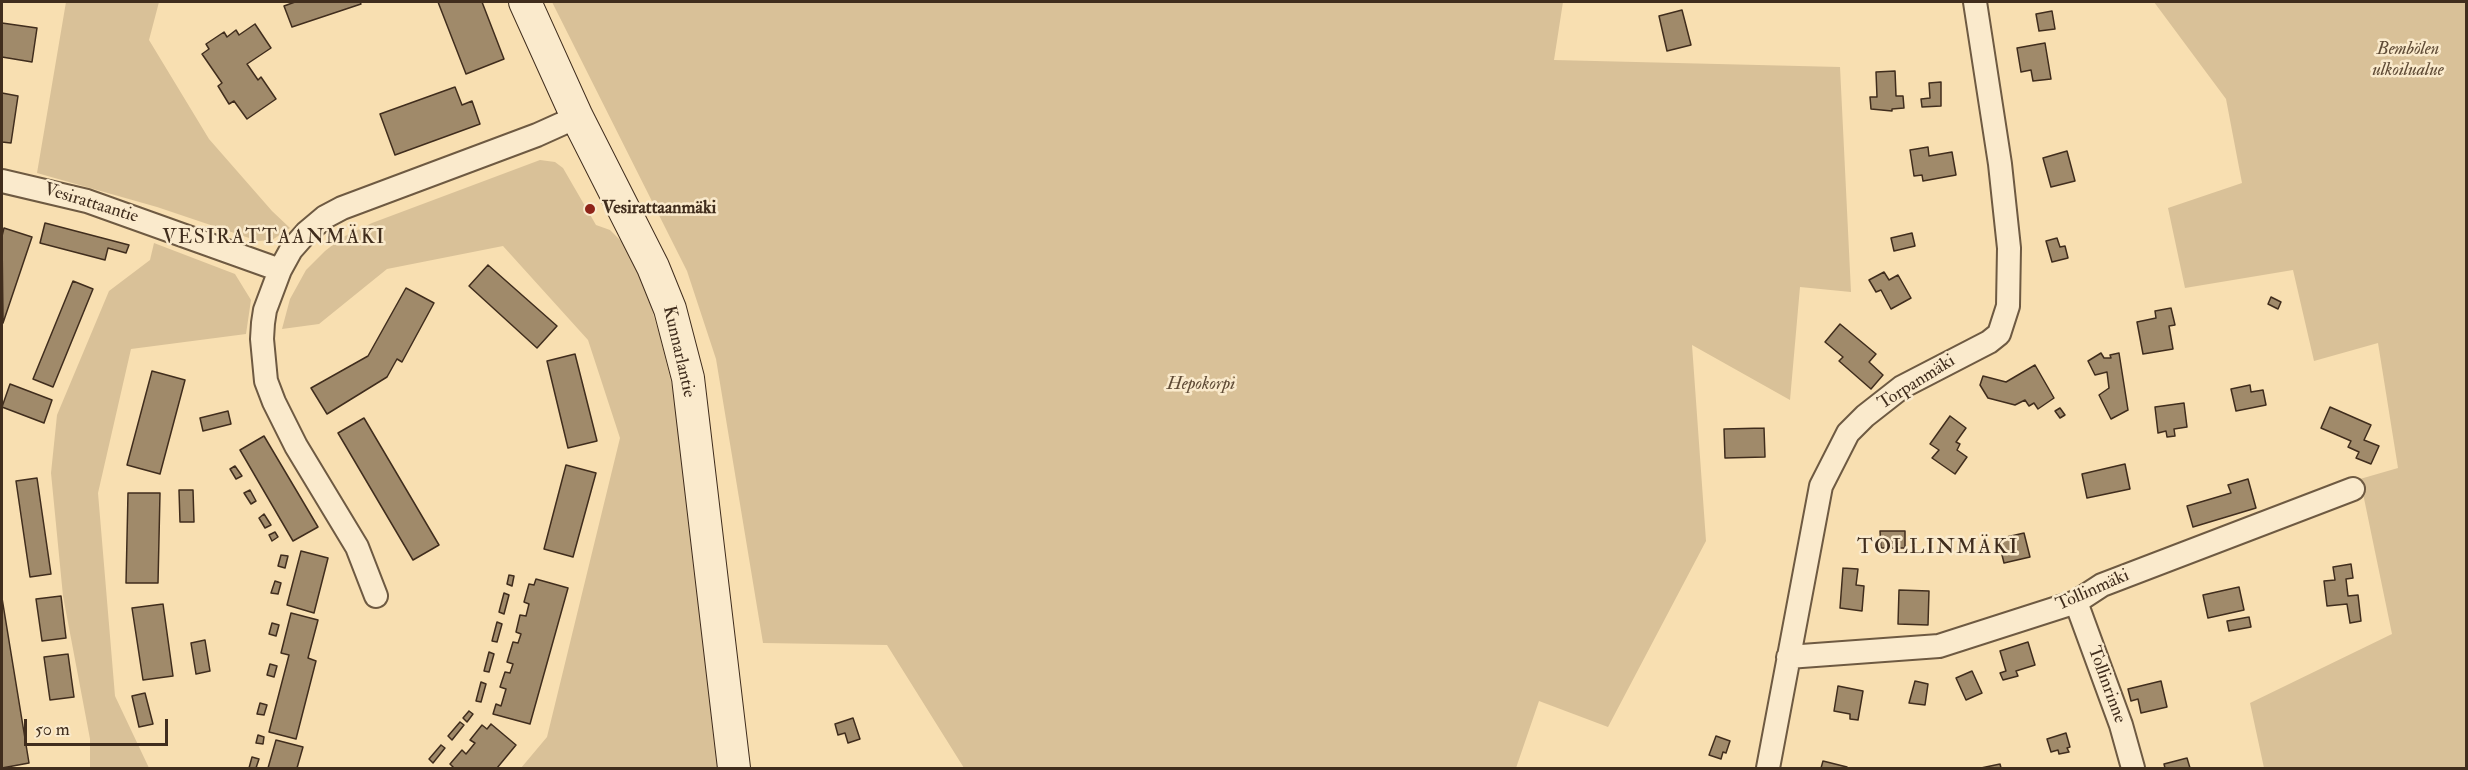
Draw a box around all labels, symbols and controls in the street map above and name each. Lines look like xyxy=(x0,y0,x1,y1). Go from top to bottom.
park label: Bembölen ulkoilualue xyxy=(2372,39,2444,82)
street label: Vesirattaantie xyxy=(41,179,141,229)
place label: Vesirattaanmäki xyxy=(602,198,716,220)
marker: Vesirattaanmäki xyxy=(583,202,597,216)
district label: VESIRATTAANMÄKI xyxy=(162,227,386,251)
street label: Kunnarlantie xyxy=(657,304,699,400)
street label: Torpanmäki xyxy=(1874,351,1960,415)
park label: Hepokorpi xyxy=(1167,374,1235,396)
district label: TOLLINMÄKI xyxy=(1857,535,2019,561)
street label: Tollinmäki xyxy=(2053,565,2133,617)
street label: Tollinrinne xyxy=(2082,643,2130,727)
scale bar xyxy=(27,707,171,745)
text: 50 m xyxy=(35,718,70,741)

